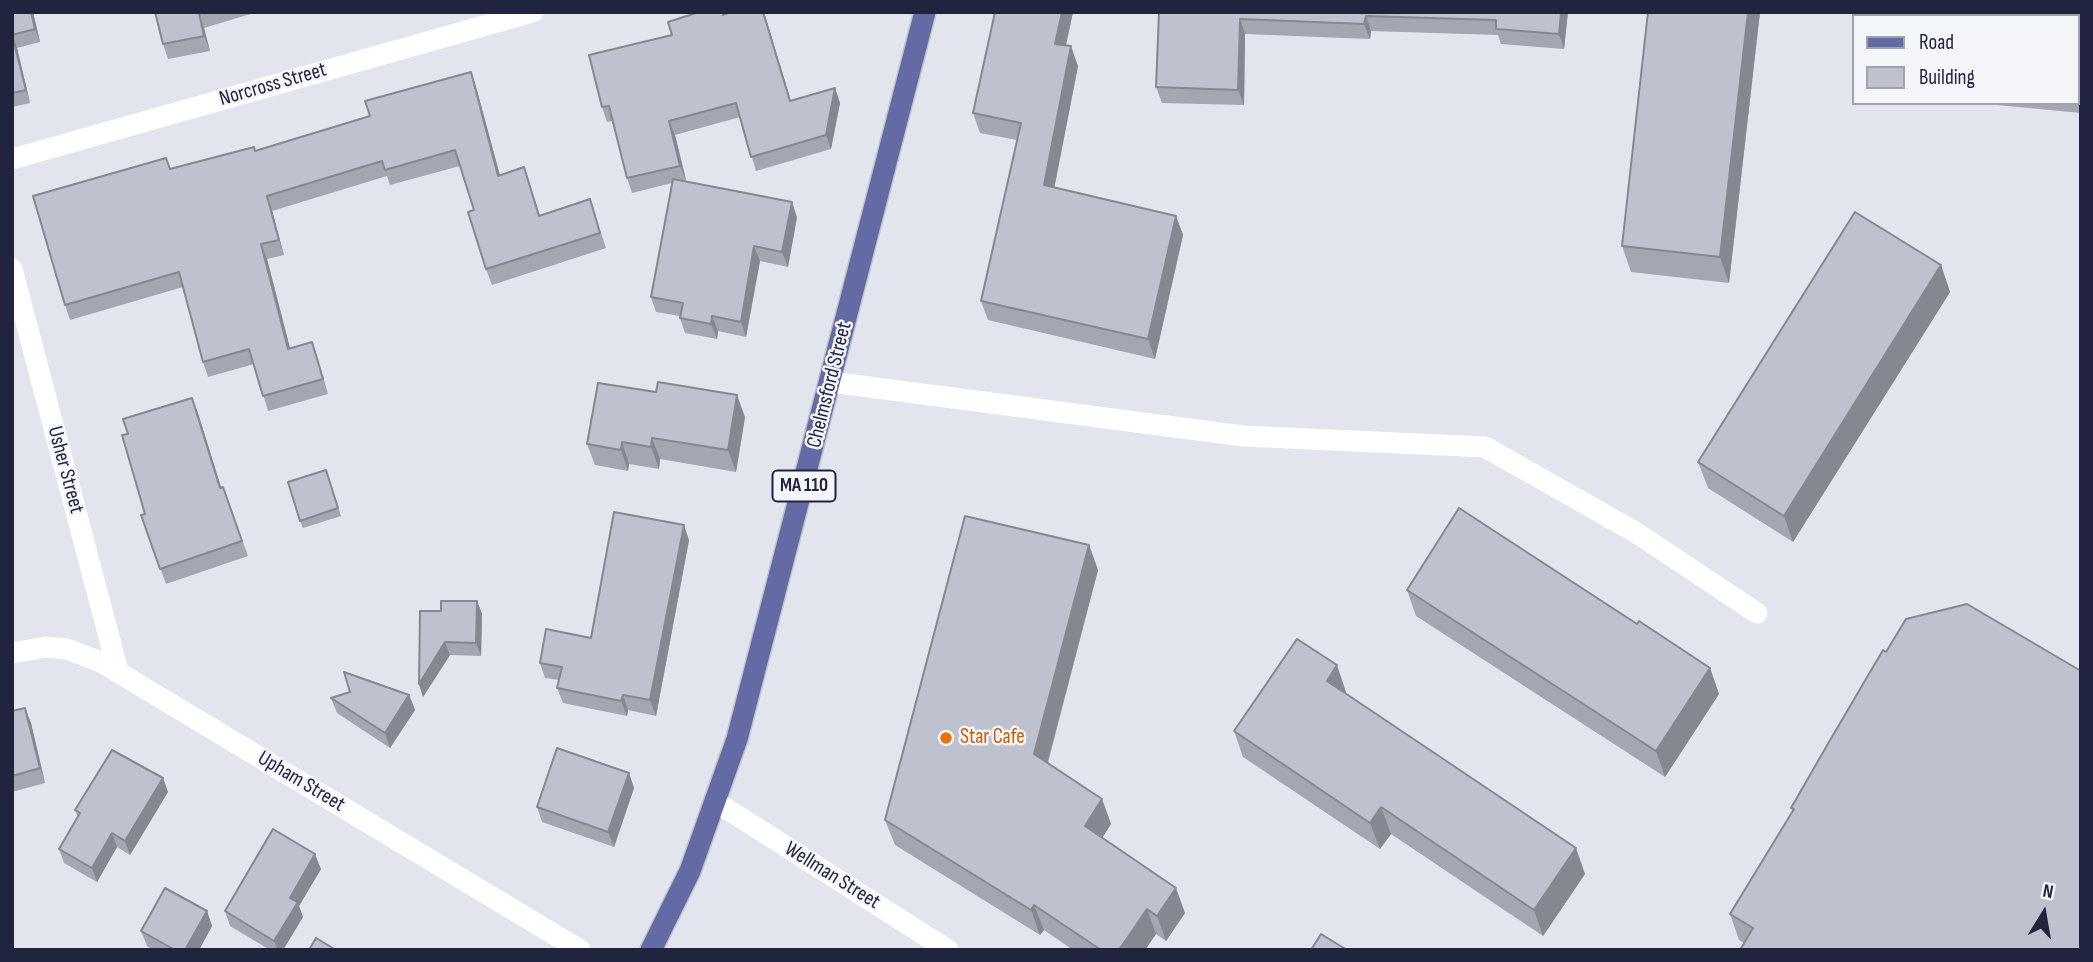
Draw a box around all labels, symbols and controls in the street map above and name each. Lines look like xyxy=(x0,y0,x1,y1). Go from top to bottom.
legend xyxy=(1852,14,2079,105)
text: Road xyxy=(1919,30,1954,55)
street label: Norcross Street xyxy=(217,58,329,112)
text: Building xyxy=(1919,65,1975,90)
street label: Chelmsford Street xyxy=(802,319,858,451)
street label: Usher Street xyxy=(41,424,89,516)
road number: MA 110 xyxy=(772,471,836,502)
place label: Star Cafe xyxy=(960,725,1025,751)
marker: Star Cafe xyxy=(938,730,954,746)
street label: Upham Street xyxy=(253,746,349,818)
street label: Wellman Street xyxy=(780,837,884,915)
north arrow xyxy=(2009,878,2079,948)
text: N xyxy=(2041,880,2055,904)

